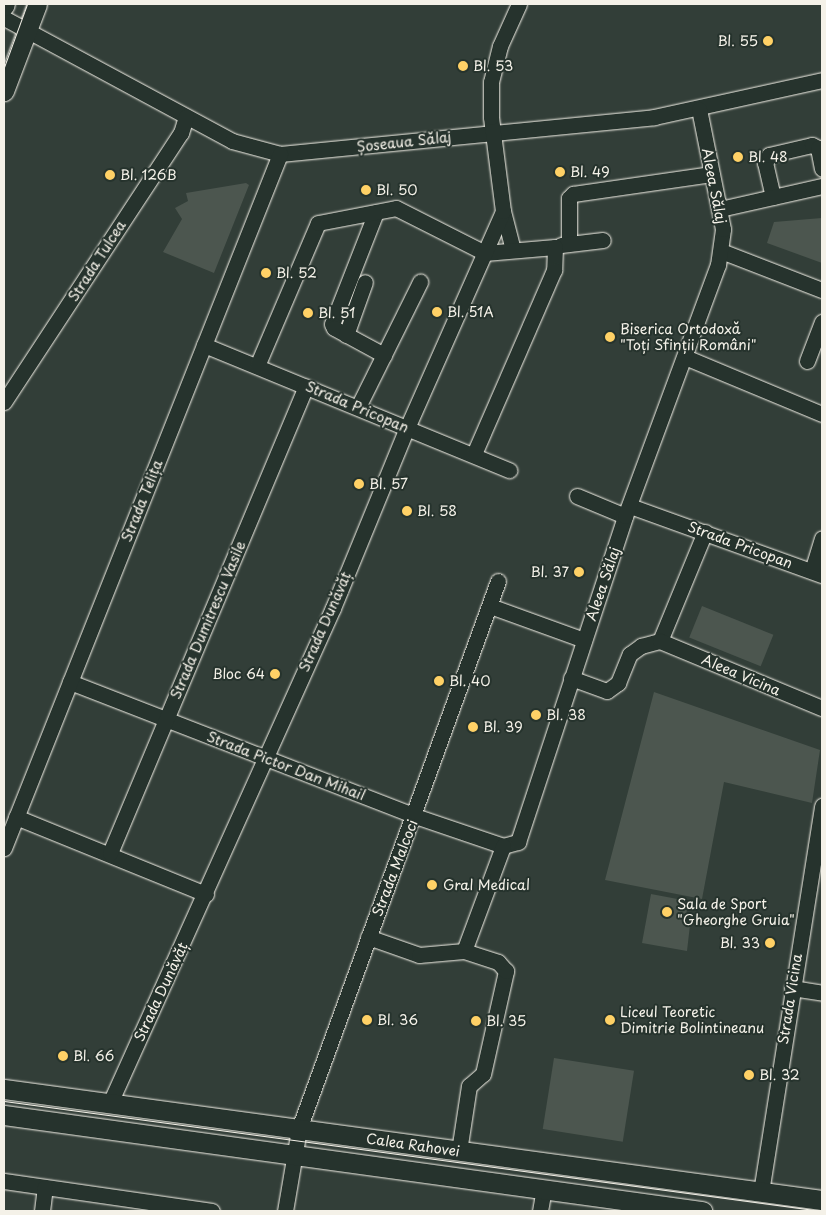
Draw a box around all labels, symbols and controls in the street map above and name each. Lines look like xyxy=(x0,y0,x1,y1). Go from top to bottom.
place label: Bl. 55 xyxy=(719,33,758,49)
marker: Bl. 55 xyxy=(762,35,774,47)
place label: Bl. 53 xyxy=(473,58,512,74)
marker: Bl. 53 xyxy=(457,60,469,72)
street label: Șoseaua Sălaj xyxy=(356,129,452,155)
street label: Aleea Sălaj xyxy=(698,146,730,226)
place label: Bl. 48 xyxy=(748,149,787,165)
marker: Bl. 48 xyxy=(732,151,744,163)
place label: Bl. 49 xyxy=(570,164,609,180)
marker: Bl. 49 xyxy=(554,166,566,178)
place label: Bl. 126B xyxy=(120,167,177,183)
marker: Bl. 126B xyxy=(104,169,116,181)
place label: Bl. 50 xyxy=(376,182,417,198)
marker: Bl. 50 xyxy=(360,184,372,196)
street label: Strada Tulcea xyxy=(64,217,130,305)
place label: Bl. 52 xyxy=(276,265,316,281)
marker: Bl. 52 xyxy=(260,267,272,279)
place label: Bl. 51A xyxy=(447,304,494,320)
place label: Bl. 51 xyxy=(318,305,354,321)
marker: Bl. 51A xyxy=(431,306,443,318)
marker: Bl. 51 xyxy=(302,307,314,319)
place label: Biserica Ortodoxă "Toți Sfinții Români" xyxy=(620,321,757,354)
marker: Biserica Ortodoxă "Toți Sfinții Români" xyxy=(604,331,616,343)
street label: Strada Pricopan xyxy=(303,378,411,436)
street label: Strada Telița xyxy=(118,457,166,545)
place label: Bl. 57 xyxy=(369,476,407,492)
marker: Bl. 57 xyxy=(353,478,365,490)
place label: Bl. 58 xyxy=(417,503,456,519)
marker: Bl. 58 xyxy=(401,505,413,517)
street label: Strada Pricopan xyxy=(685,518,795,572)
street label: Strada Dumitrescu Vasile xyxy=(167,538,249,702)
street label: Aleea Sălaj xyxy=(582,545,624,623)
place label: Bl. 37 xyxy=(531,564,569,580)
marker: Bl. 37 xyxy=(573,566,585,578)
street label: Strada Dunăvăț xyxy=(295,569,355,675)
street label: Aleea Vicina xyxy=(699,651,783,699)
place label: Bloc 64 xyxy=(212,666,265,682)
marker: Bloc 64 xyxy=(269,668,281,680)
place label: Bl. 40 xyxy=(449,673,490,689)
marker: Bl. 40 xyxy=(433,675,445,687)
place label: Bl. 38 xyxy=(546,707,585,723)
marker: Bl. 38 xyxy=(530,709,542,721)
place label: Bl. 39 xyxy=(483,719,522,735)
marker: Bl. 39 xyxy=(467,721,479,733)
street label: Strada Pictor Dan Mihail xyxy=(204,728,368,804)
street label: Strada Malcoci xyxy=(369,817,421,919)
place label: Gral Medical xyxy=(443,877,530,893)
marker: Gral Medical xyxy=(425,878,439,892)
place label: Sala de Sport "Gheorghe Gruia" xyxy=(677,896,795,929)
marker: Sala de Sport "Gheorghe Gruia" xyxy=(661,906,673,918)
place label: Bl. 33 xyxy=(720,935,760,951)
marker: Bl. 33 xyxy=(764,937,776,949)
street label: Strada Dunăvăț xyxy=(131,939,191,1045)
street label: Strada Vicina xyxy=(775,952,805,1046)
place label: Liceul Teoretic Dimitrie Bolintineanu xyxy=(620,1004,764,1036)
place label: Bl. 36 xyxy=(377,1012,417,1028)
place label: Bl. 35 xyxy=(486,1013,525,1029)
marker: Bl. 36 xyxy=(361,1014,373,1026)
marker: Liceul Teoretic Dimitrie Bolintineanu xyxy=(604,1014,616,1026)
marker: Bl. 35 xyxy=(470,1015,482,1027)
place label: Bl. 66 xyxy=(73,1048,114,1064)
marker: Bl. 66 xyxy=(57,1050,69,1062)
place label: Bl. 32 xyxy=(759,1067,799,1083)
marker: Bl. 32 xyxy=(743,1069,755,1081)
street label: Calea Rahovei xyxy=(364,1130,462,1160)

